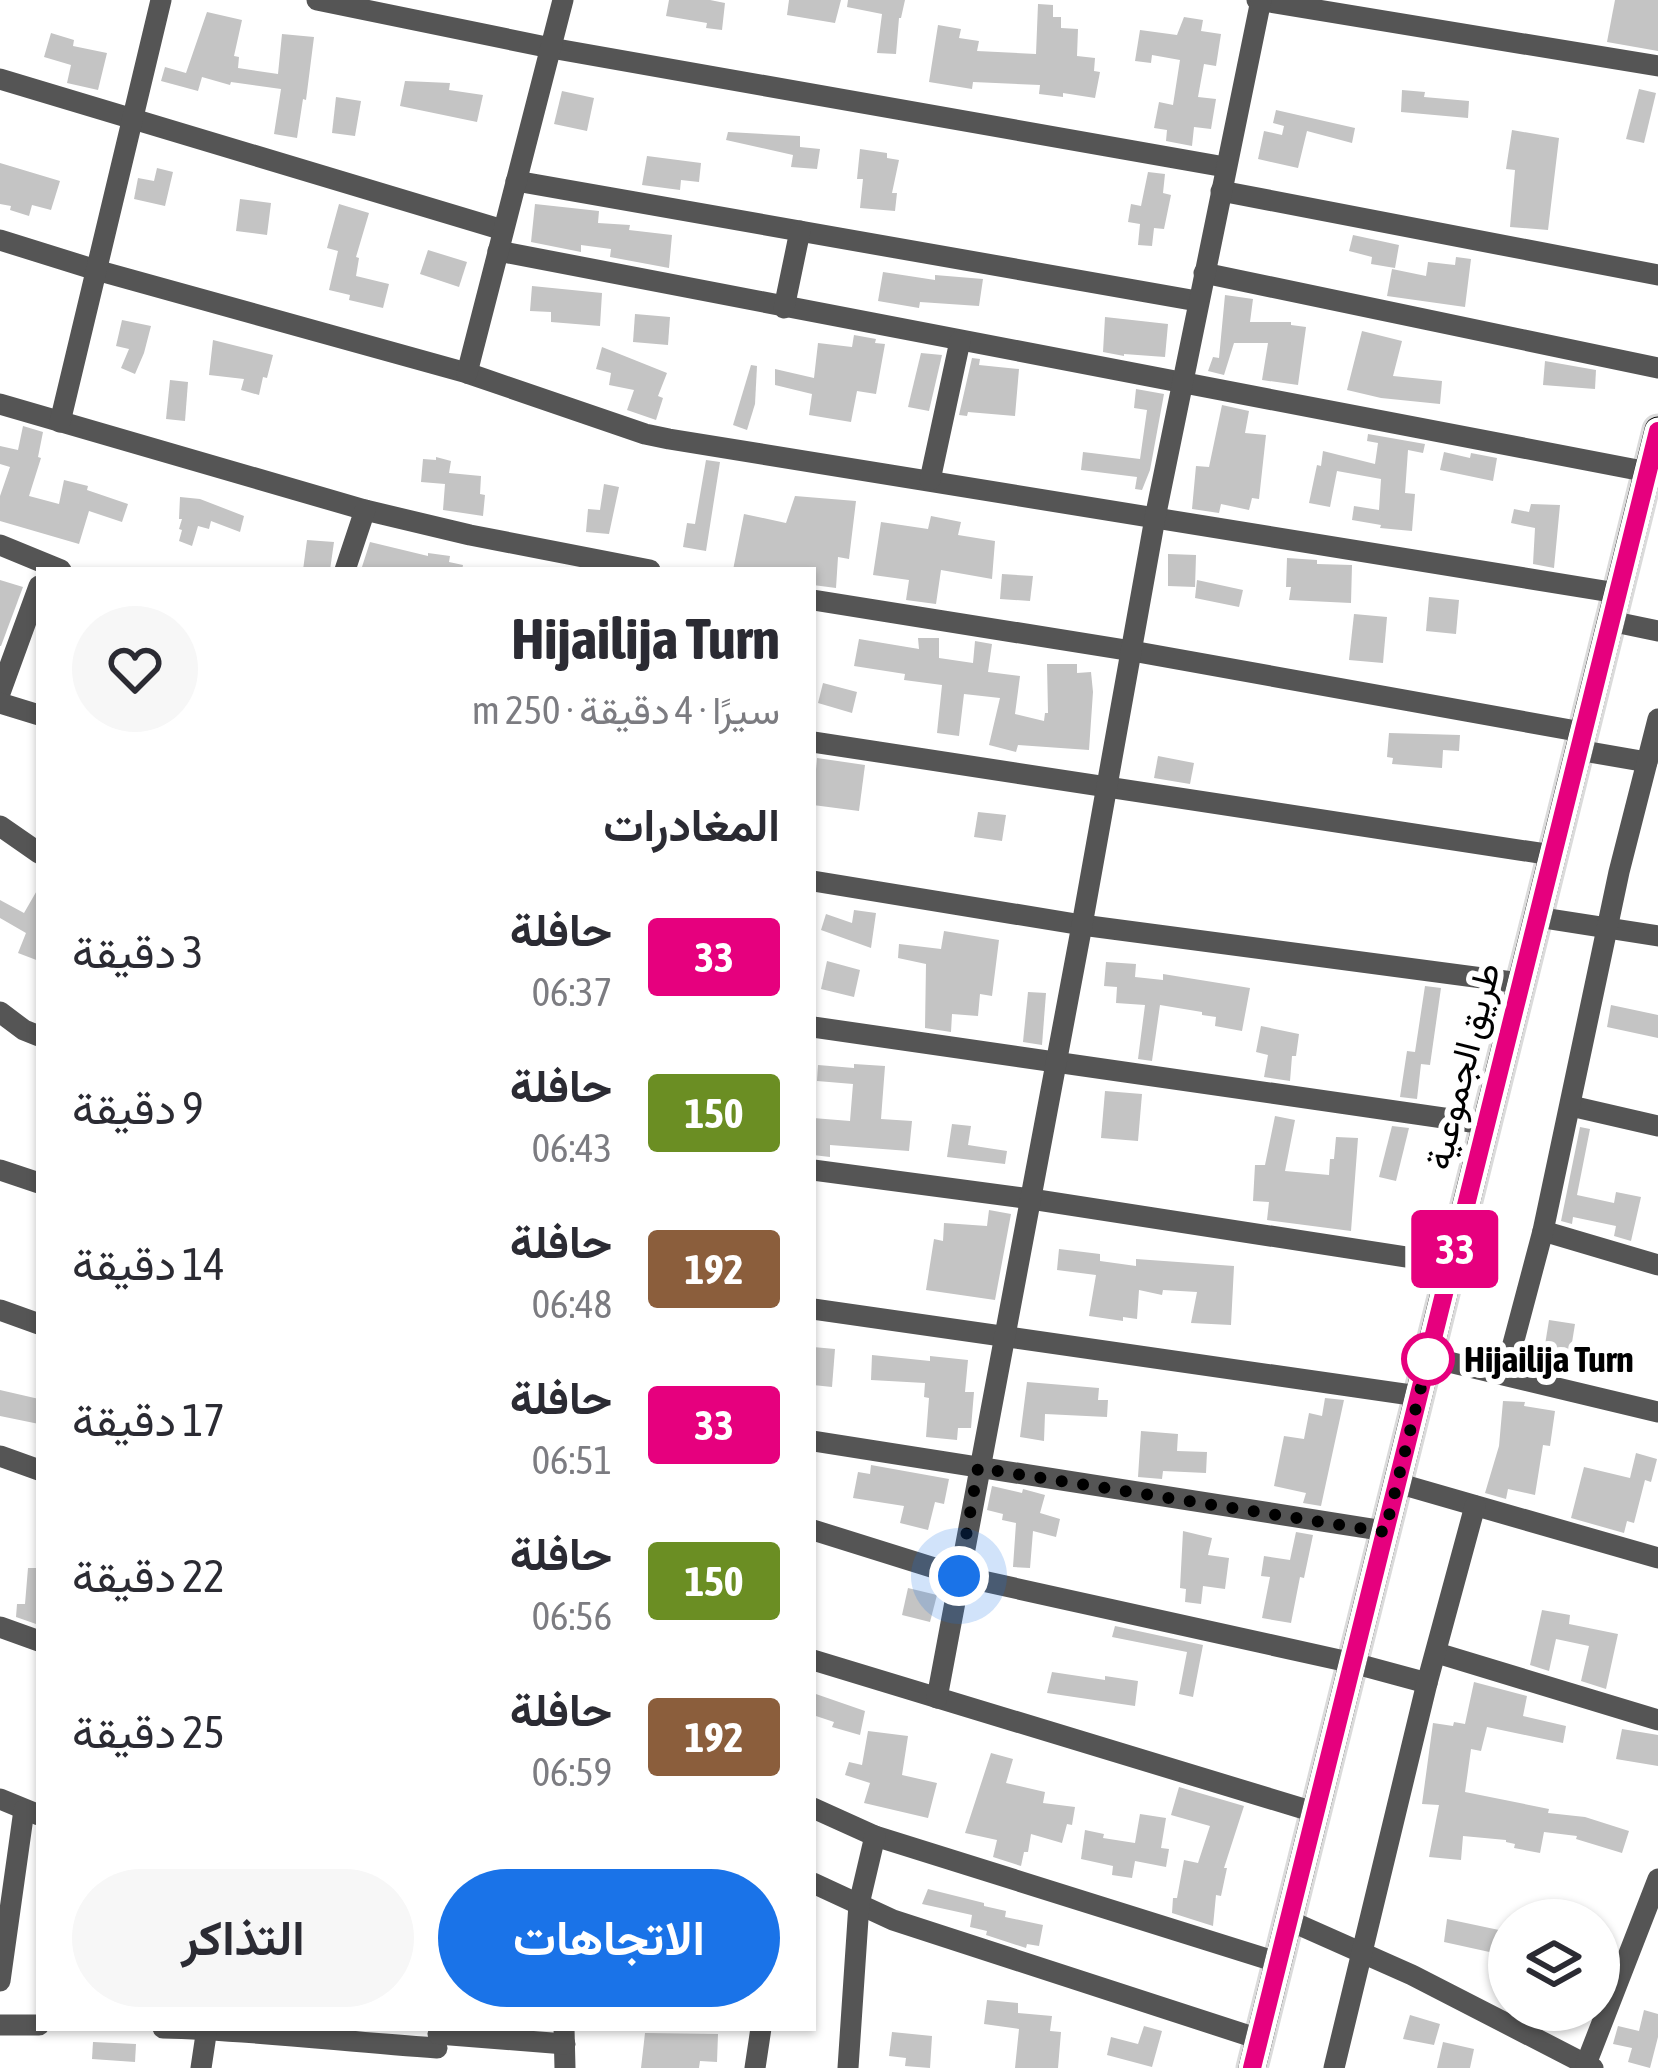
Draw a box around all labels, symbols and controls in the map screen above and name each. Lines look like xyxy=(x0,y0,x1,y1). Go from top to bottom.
button: heart xyxy=(72,606,198,732)
text: Hijailija Turn xyxy=(511,606,780,671)
text: سيرًا · 4 دقيقة · 250 m xyxy=(472,688,780,732)
text: المغادرات xyxy=(603,799,780,851)
text: حافلة xyxy=(510,904,612,956)
text: 3 دقيقة xyxy=(72,926,203,978)
text: 33 xyxy=(694,933,734,981)
street label: طريق الجموعية xyxy=(1416,958,1510,1174)
text: 06:37 xyxy=(532,970,612,1014)
text: حافلة xyxy=(510,1060,612,1112)
text: 9 دقيقة xyxy=(72,1082,203,1134)
text: 150 xyxy=(684,1089,744,1137)
text: 06:43 xyxy=(532,1126,612,1170)
line badge: 33 xyxy=(1401,1210,1509,1288)
text: حافلة xyxy=(510,1216,612,1268)
text: 33 xyxy=(1435,1225,1475,1273)
text: 14 دقيقة xyxy=(72,1238,225,1290)
text: 192 xyxy=(684,1245,744,1293)
text: 06:48 xyxy=(532,1282,612,1326)
marker: Hijailija Turn xyxy=(1403,1334,1453,1384)
place label: Hijailija Turn xyxy=(1464,1338,1634,1380)
text: حافلة xyxy=(510,1372,612,1424)
text: 17 دقيقة xyxy=(72,1394,225,1446)
text: 33 xyxy=(694,1401,734,1449)
text: 06:51 xyxy=(532,1438,612,1482)
text: حافلة xyxy=(510,1528,612,1580)
your location xyxy=(929,1546,989,1606)
text: 22 دقيقة xyxy=(72,1550,225,1602)
text: 150 xyxy=(684,1557,744,1605)
text: 06:56 xyxy=(532,1594,612,1638)
text: حافلة xyxy=(510,1684,612,1736)
text: 25 دقيقة xyxy=(72,1706,225,1758)
text: 192 xyxy=(684,1713,744,1761)
text: 06:59 xyxy=(532,1750,612,1794)
button: التذاكر xyxy=(72,1869,414,2007)
button: الاتجاهات xyxy=(438,1869,780,2007)
map controls xyxy=(1488,1899,1620,2031)
button: layers xyxy=(1488,1899,1620,2031)

